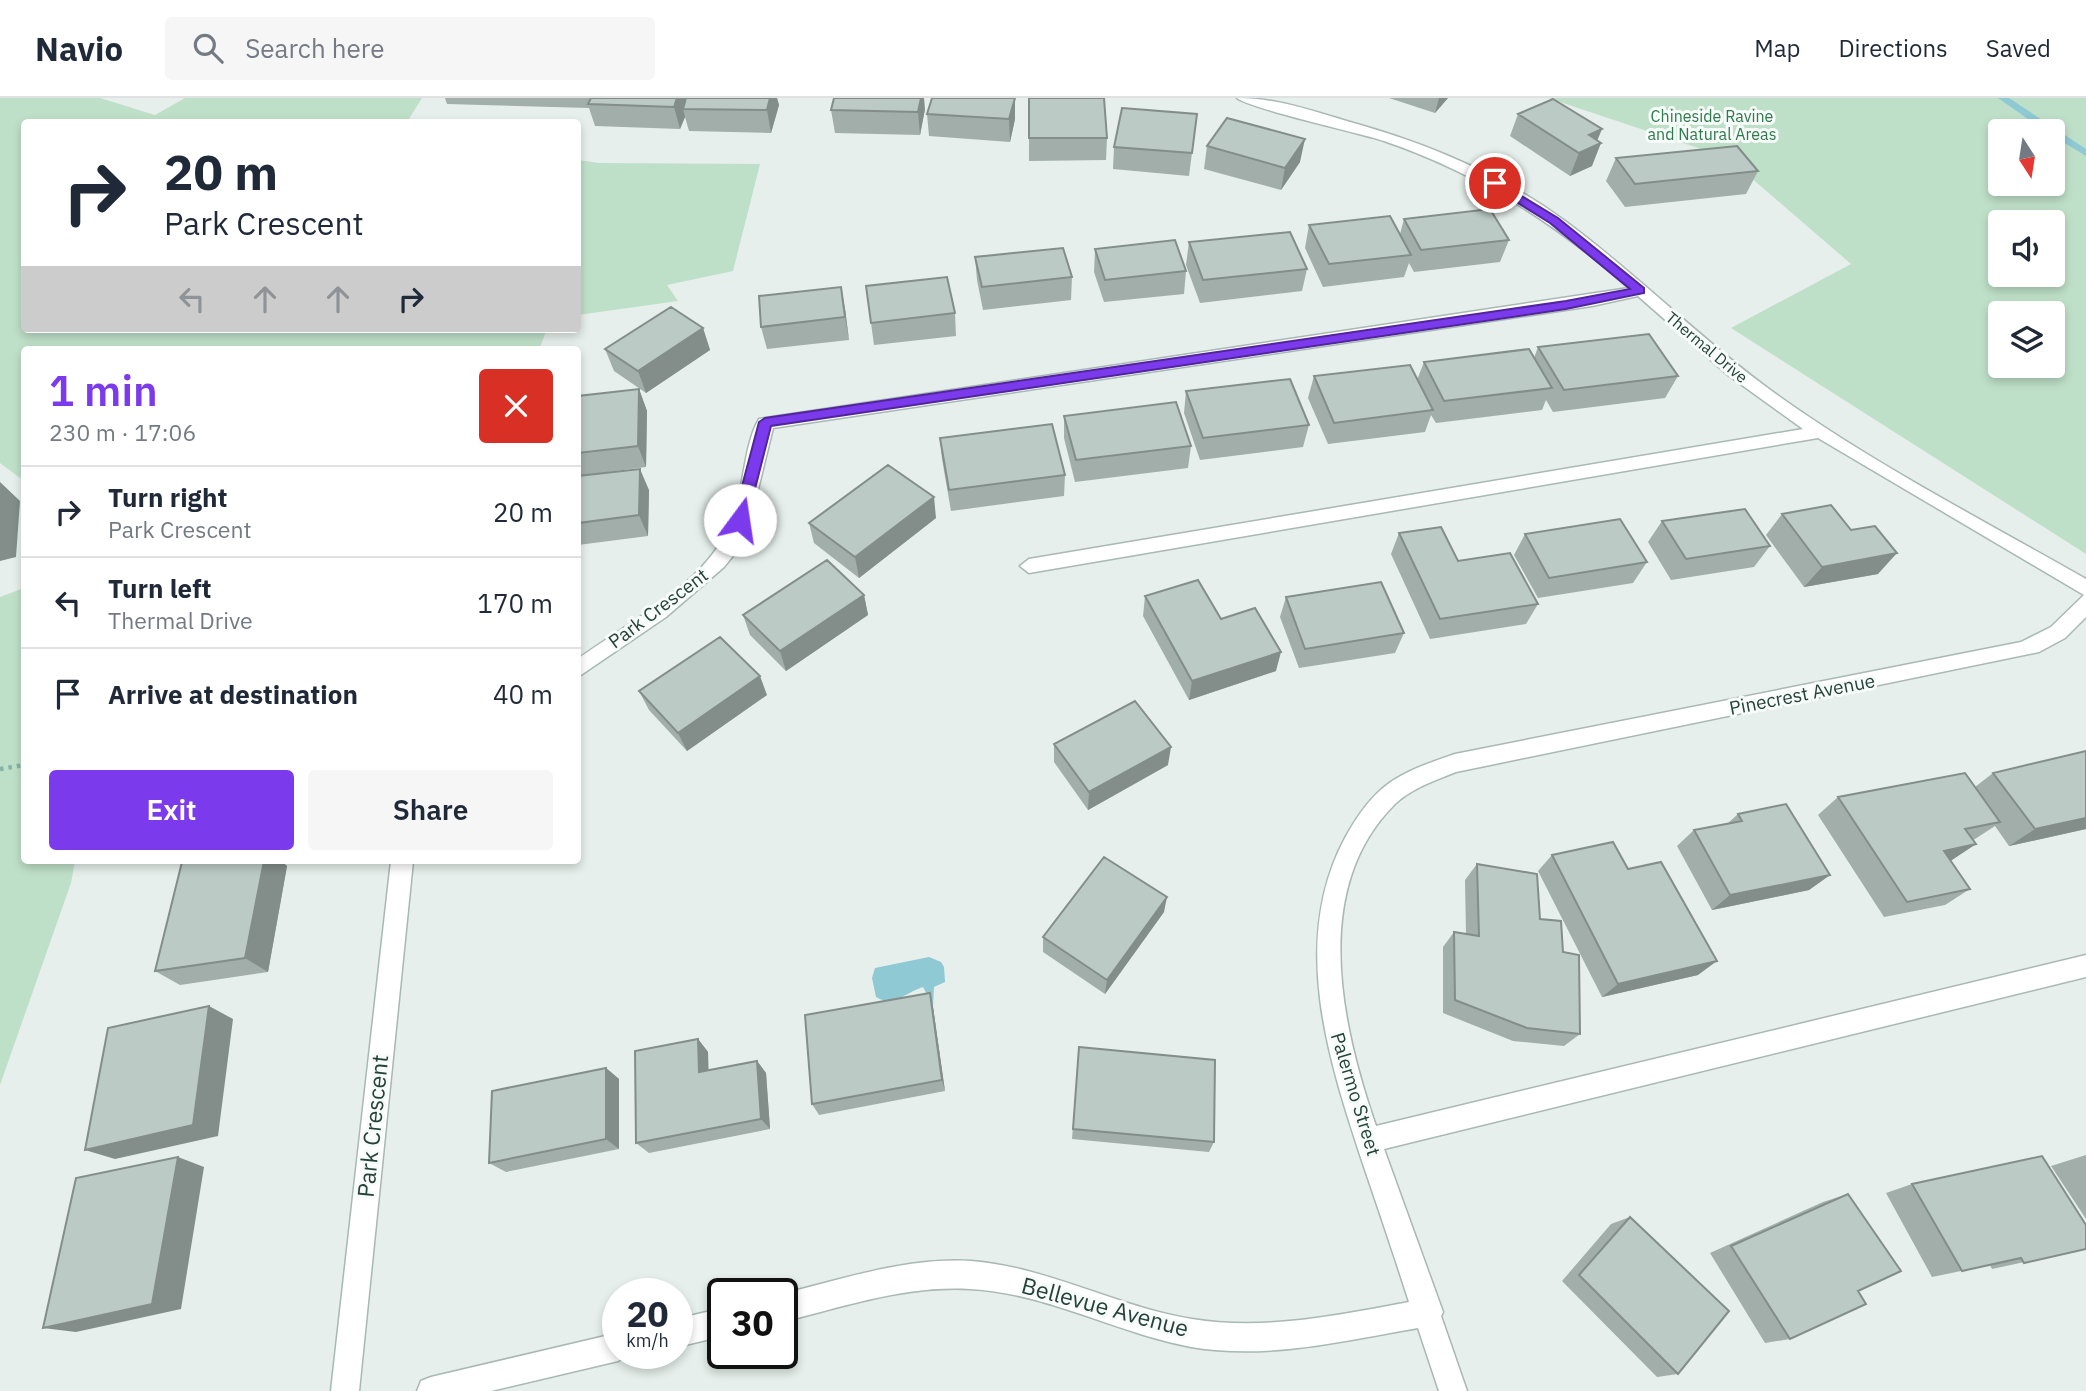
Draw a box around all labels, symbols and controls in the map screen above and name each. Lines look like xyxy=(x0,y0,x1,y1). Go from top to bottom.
search box xyxy=(165,17,655,80)
text: Navio xyxy=(35,27,123,70)
icon: search xyxy=(189,29,227,67)
text: Search here xyxy=(245,31,385,65)
text: Map xyxy=(1754,32,1800,64)
text: Directions xyxy=(1838,32,1948,64)
text: Saved xyxy=(1986,32,2051,64)
park label: Chineside Ravine and Natural Areas xyxy=(1648,106,1776,144)
north arrow xyxy=(1988,119,2065,196)
map controls xyxy=(1988,119,2065,378)
text: 20 m xyxy=(164,140,278,203)
icon: right xyxy=(49,147,140,238)
pin xyxy=(1465,153,1525,213)
icon: arrive xyxy=(1476,164,1514,202)
text: Park Crescent xyxy=(164,202,364,244)
button: sound xyxy=(1988,210,2065,287)
icon: left xyxy=(173,280,211,318)
icon: ahead xyxy=(246,280,284,318)
icon: ahead xyxy=(319,280,357,318)
icon: right xyxy=(392,280,430,318)
button: layers xyxy=(1988,301,2065,378)
street label: Thermal Drive xyxy=(1662,307,1752,387)
text: 1 min xyxy=(49,363,158,418)
button: close xyxy=(479,369,553,443)
text: 230 m · 17:06 xyxy=(49,417,196,447)
text: Turn right xyxy=(108,480,227,514)
position arrow xyxy=(703,483,777,557)
icon: right xyxy=(49,493,87,531)
text: 20 m xyxy=(493,495,553,529)
text: Park Crescent xyxy=(108,514,252,544)
street label: Park Crescent xyxy=(603,563,713,653)
text: Turn left xyxy=(108,571,211,605)
icon: left xyxy=(49,584,87,622)
text: 170 m xyxy=(477,586,553,620)
text: Thermal Drive xyxy=(108,605,253,635)
street label: Pinecrest Avenue xyxy=(1727,668,1877,720)
icon: arrive xyxy=(49,675,87,713)
text: Arrive at destination xyxy=(108,677,358,711)
text: 40 m xyxy=(493,677,553,711)
button: Exit xyxy=(49,770,294,850)
button: Share xyxy=(308,770,553,850)
street label: Palermo Street xyxy=(1326,1029,1386,1159)
street label: Park Crescent xyxy=(350,1053,394,1199)
street label: Bellevue Avenue xyxy=(1018,1269,1192,1343)
speed limit sign: 30 xyxy=(707,1278,798,1369)
text: 20 xyxy=(626,1291,669,1337)
text: km/h xyxy=(626,1329,669,1352)

